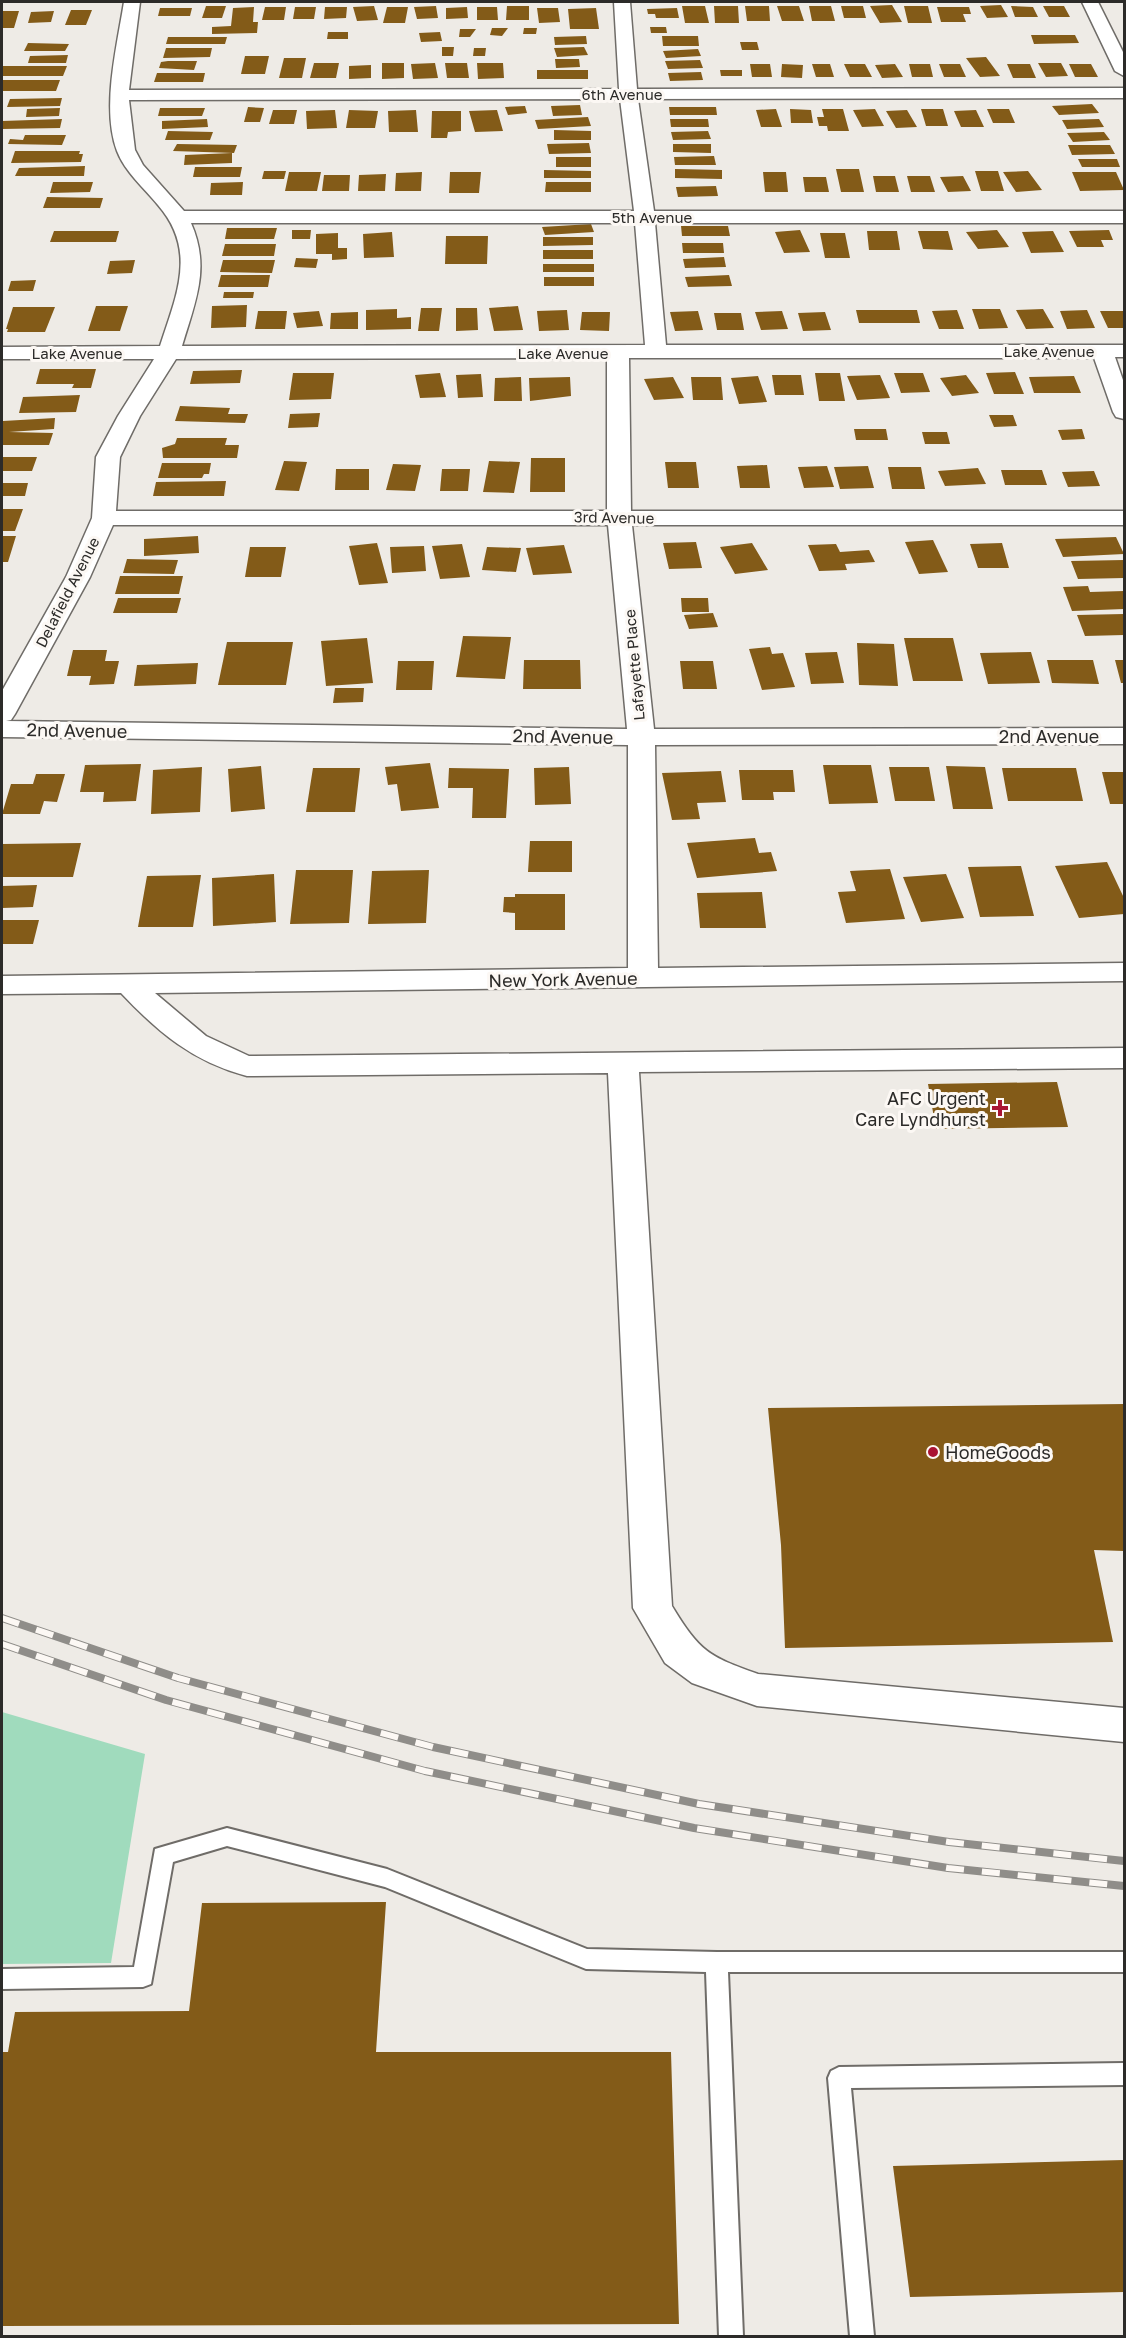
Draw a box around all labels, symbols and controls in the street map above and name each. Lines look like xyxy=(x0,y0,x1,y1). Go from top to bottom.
street label: 6th Avenue xyxy=(581,85,663,103)
street label: 5th Avenue xyxy=(612,208,693,226)
street label: Lake Avenue xyxy=(1004,342,1095,360)
street label: Lake Avenue xyxy=(32,344,123,362)
street label: Lake Avenue xyxy=(518,344,609,362)
street label: 3rd Avenue xyxy=(574,507,655,527)
street label: Delafield Avenue xyxy=(31,534,103,650)
street label: Lafayette Place xyxy=(620,608,648,721)
street label: 2nd Avenue xyxy=(27,718,127,742)
street label: 2nd Avenue xyxy=(513,724,613,748)
street label: 2nd Avenue xyxy=(999,725,1099,747)
street label: New York Avenue xyxy=(488,967,638,991)
place label: AFC Urgent Care Lyndhurst xyxy=(855,1087,986,1130)
marker: AFC Urgent Care Lyndhurst xyxy=(991,1099,1009,1117)
place label: HomeGoods xyxy=(945,1441,1051,1463)
marker: HomeGoods xyxy=(926,1445,940,1459)

